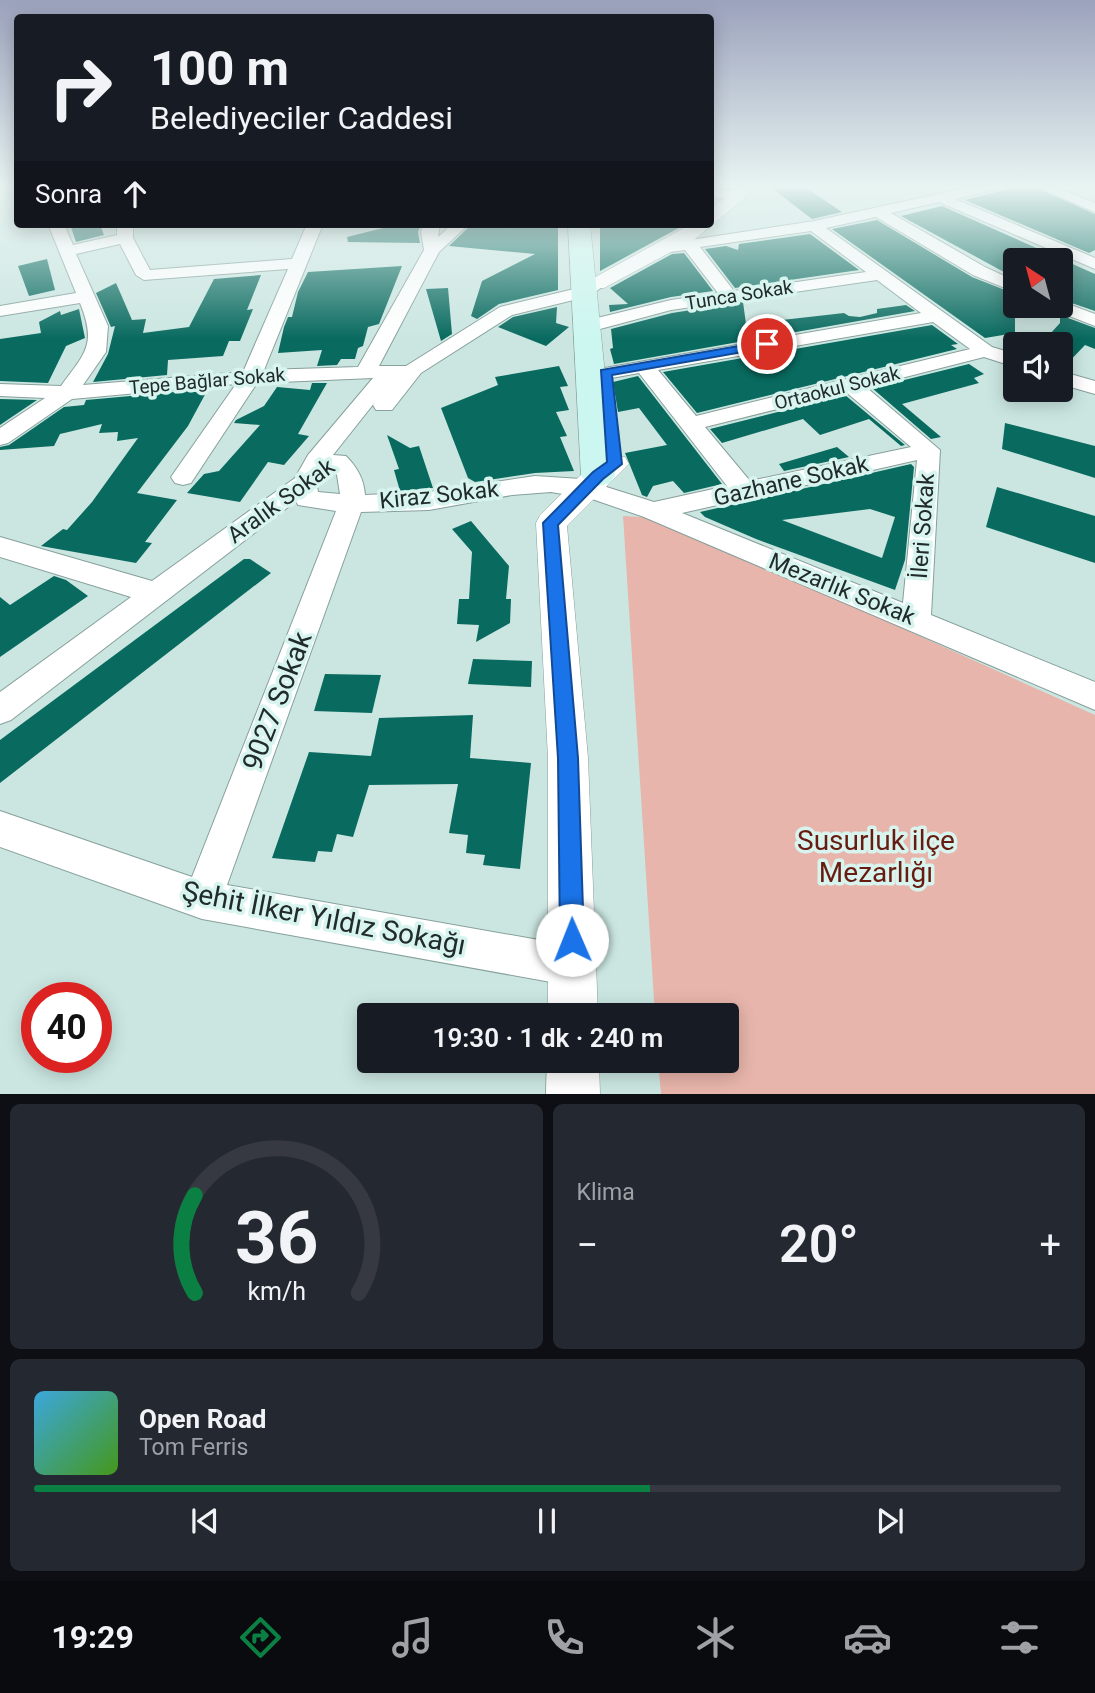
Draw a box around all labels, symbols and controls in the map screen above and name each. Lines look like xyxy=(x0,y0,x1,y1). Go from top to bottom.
text: 100 m xyxy=(150,40,289,97)
icon: right xyxy=(35,42,126,133)
text: Belediyeciler Caddesi xyxy=(150,99,453,137)
icon: ahead xyxy=(116,175,154,213)
text: Sonra xyxy=(35,179,102,209)
north arrow xyxy=(1003,248,1073,318)
map controls xyxy=(1003,248,1073,402)
street label: Tunca Sokak xyxy=(684,275,795,315)
pin xyxy=(737,314,797,374)
icon: arrive xyxy=(748,325,786,363)
button: sound xyxy=(1003,332,1073,402)
street label: Ortaokul Sokak xyxy=(772,361,902,415)
street label: Tepe Bağlar Sokak xyxy=(128,363,286,399)
street label: Gazhane Sokak xyxy=(711,450,871,512)
street label: Aralık Sokak xyxy=(222,453,340,549)
street label: İleri Sokak xyxy=(906,472,940,580)
street label: Kiraz Sokak xyxy=(378,475,500,515)
street label: Mezarlık Sokak xyxy=(765,547,919,631)
street label: 9027 Sokak xyxy=(235,626,319,775)
park label: Susurluk ilçe Mezarlığı xyxy=(797,824,955,889)
street label: Şehit İlker Yıldız Sokağı xyxy=(179,874,469,962)
position arrow xyxy=(535,903,609,977)
speed limit sign: 40 xyxy=(21,982,112,1073)
text: 19:30 · 1 dk · 240 m xyxy=(433,1023,663,1053)
text: Klima xyxy=(577,1179,635,1206)
text: 36 xyxy=(234,1195,318,1281)
text: 20° xyxy=(779,1214,859,1275)
text: − xyxy=(577,1223,598,1267)
text: + xyxy=(1039,1223,1061,1267)
text: km/h xyxy=(247,1276,306,1305)
text: Open Road xyxy=(139,1404,267,1434)
text: Tom Ferris xyxy=(139,1434,248,1461)
icon: previous xyxy=(186,1502,224,1540)
icon: pause xyxy=(528,1502,566,1540)
icon: next xyxy=(871,1502,909,1540)
icon: directions xyxy=(236,1613,285,1662)
icon: music xyxy=(388,1613,437,1662)
icon: phone xyxy=(540,1613,589,1662)
icon: climate xyxy=(691,1613,740,1662)
icon: car xyxy=(843,1613,892,1662)
icon: filters xyxy=(995,1613,1044,1662)
text: 19:29 xyxy=(51,1618,134,1656)

